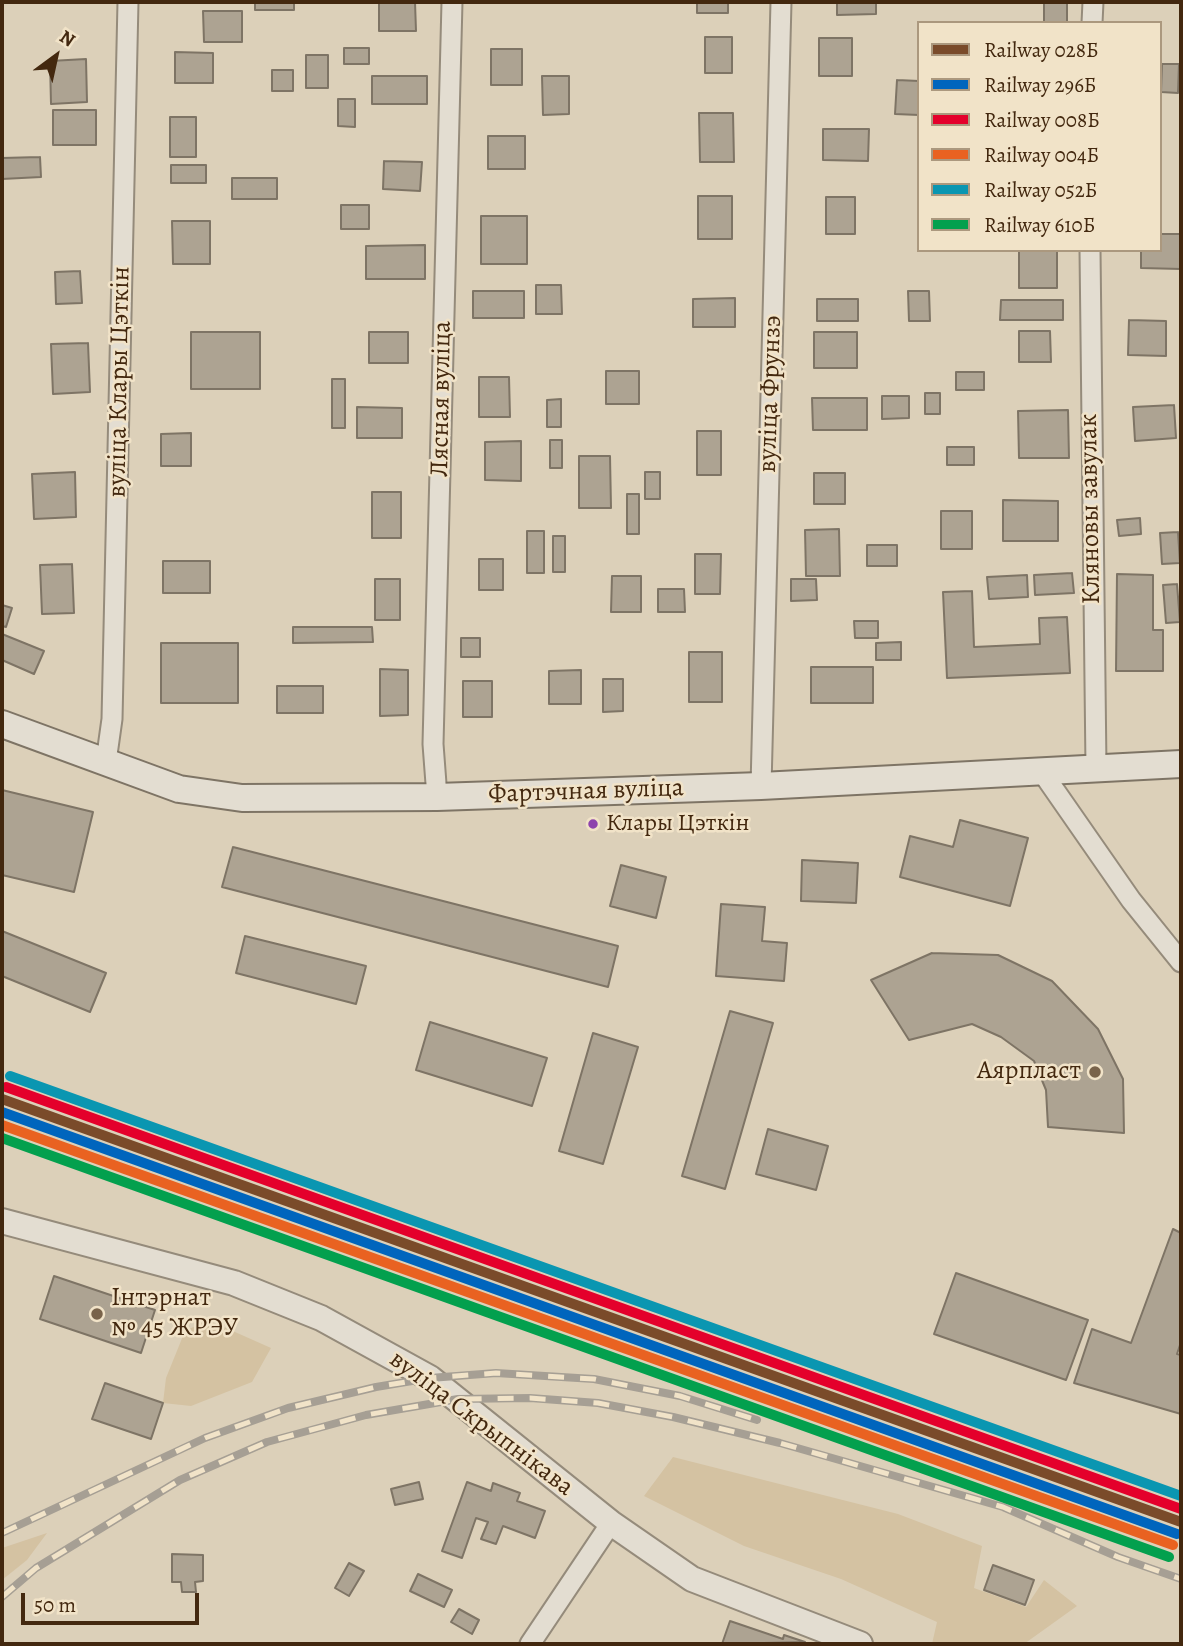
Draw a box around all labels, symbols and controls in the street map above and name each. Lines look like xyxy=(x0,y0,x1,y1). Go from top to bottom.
north arrow xyxy=(21,21,91,91)
legend xyxy=(917,21,1162,252)
text: N xyxy=(55,24,80,53)
text: Railway 028Б xyxy=(984,36,1099,64)
text: Railway 296Б xyxy=(984,71,1096,99)
text: Railway 008Б xyxy=(984,106,1100,134)
text: Railway 004Б xyxy=(984,141,1099,169)
text: Railway 052Б xyxy=(984,176,1097,204)
text: Railway 610Б xyxy=(984,211,1095,239)
street label: вуліца Клары Цэткін xyxy=(102,266,138,498)
street label: вуліца Фрунзэ xyxy=(753,315,789,473)
street label: Лясная вуліца xyxy=(425,321,459,477)
street label: Кляновы завулак xyxy=(1074,413,1108,605)
street label: Фартэчная вуліца xyxy=(488,773,684,811)
place label: Клары Цэткін xyxy=(606,810,750,838)
marker: Клары Цэткін xyxy=(586,817,600,831)
place label: Аярпласт xyxy=(977,1056,1081,1088)
marker: Аярпласт xyxy=(1087,1064,1103,1080)
place label: Інтэрнат № 45 ЖРЭУ xyxy=(111,1283,238,1344)
marker: Інтэрнат № 45 ЖРЭУ xyxy=(89,1306,105,1322)
street label: вуліца Скрыпнікава xyxy=(383,1345,579,1503)
scale bar xyxy=(24,1580,203,1624)
text: 50 m xyxy=(34,1591,76,1619)

